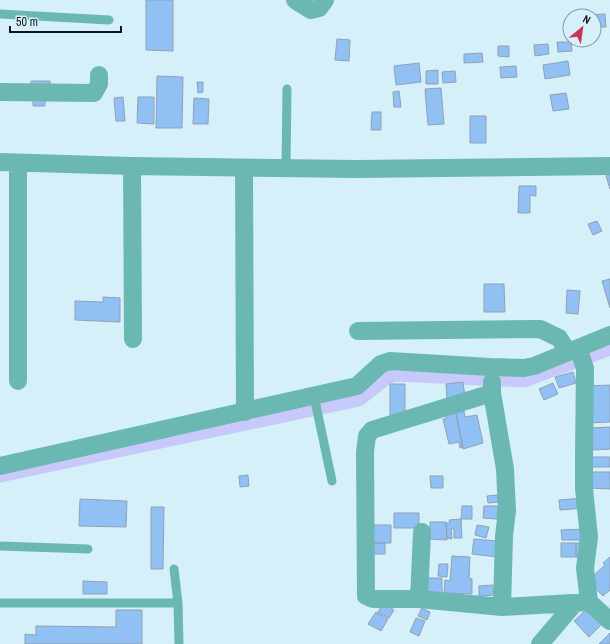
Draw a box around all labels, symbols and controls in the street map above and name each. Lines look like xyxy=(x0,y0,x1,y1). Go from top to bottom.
scale bar xyxy=(10,8,121,34)
north arrow xyxy=(562,8,602,48)
text: N xyxy=(581,12,593,27)
text: 50 m xyxy=(16,14,38,30)

